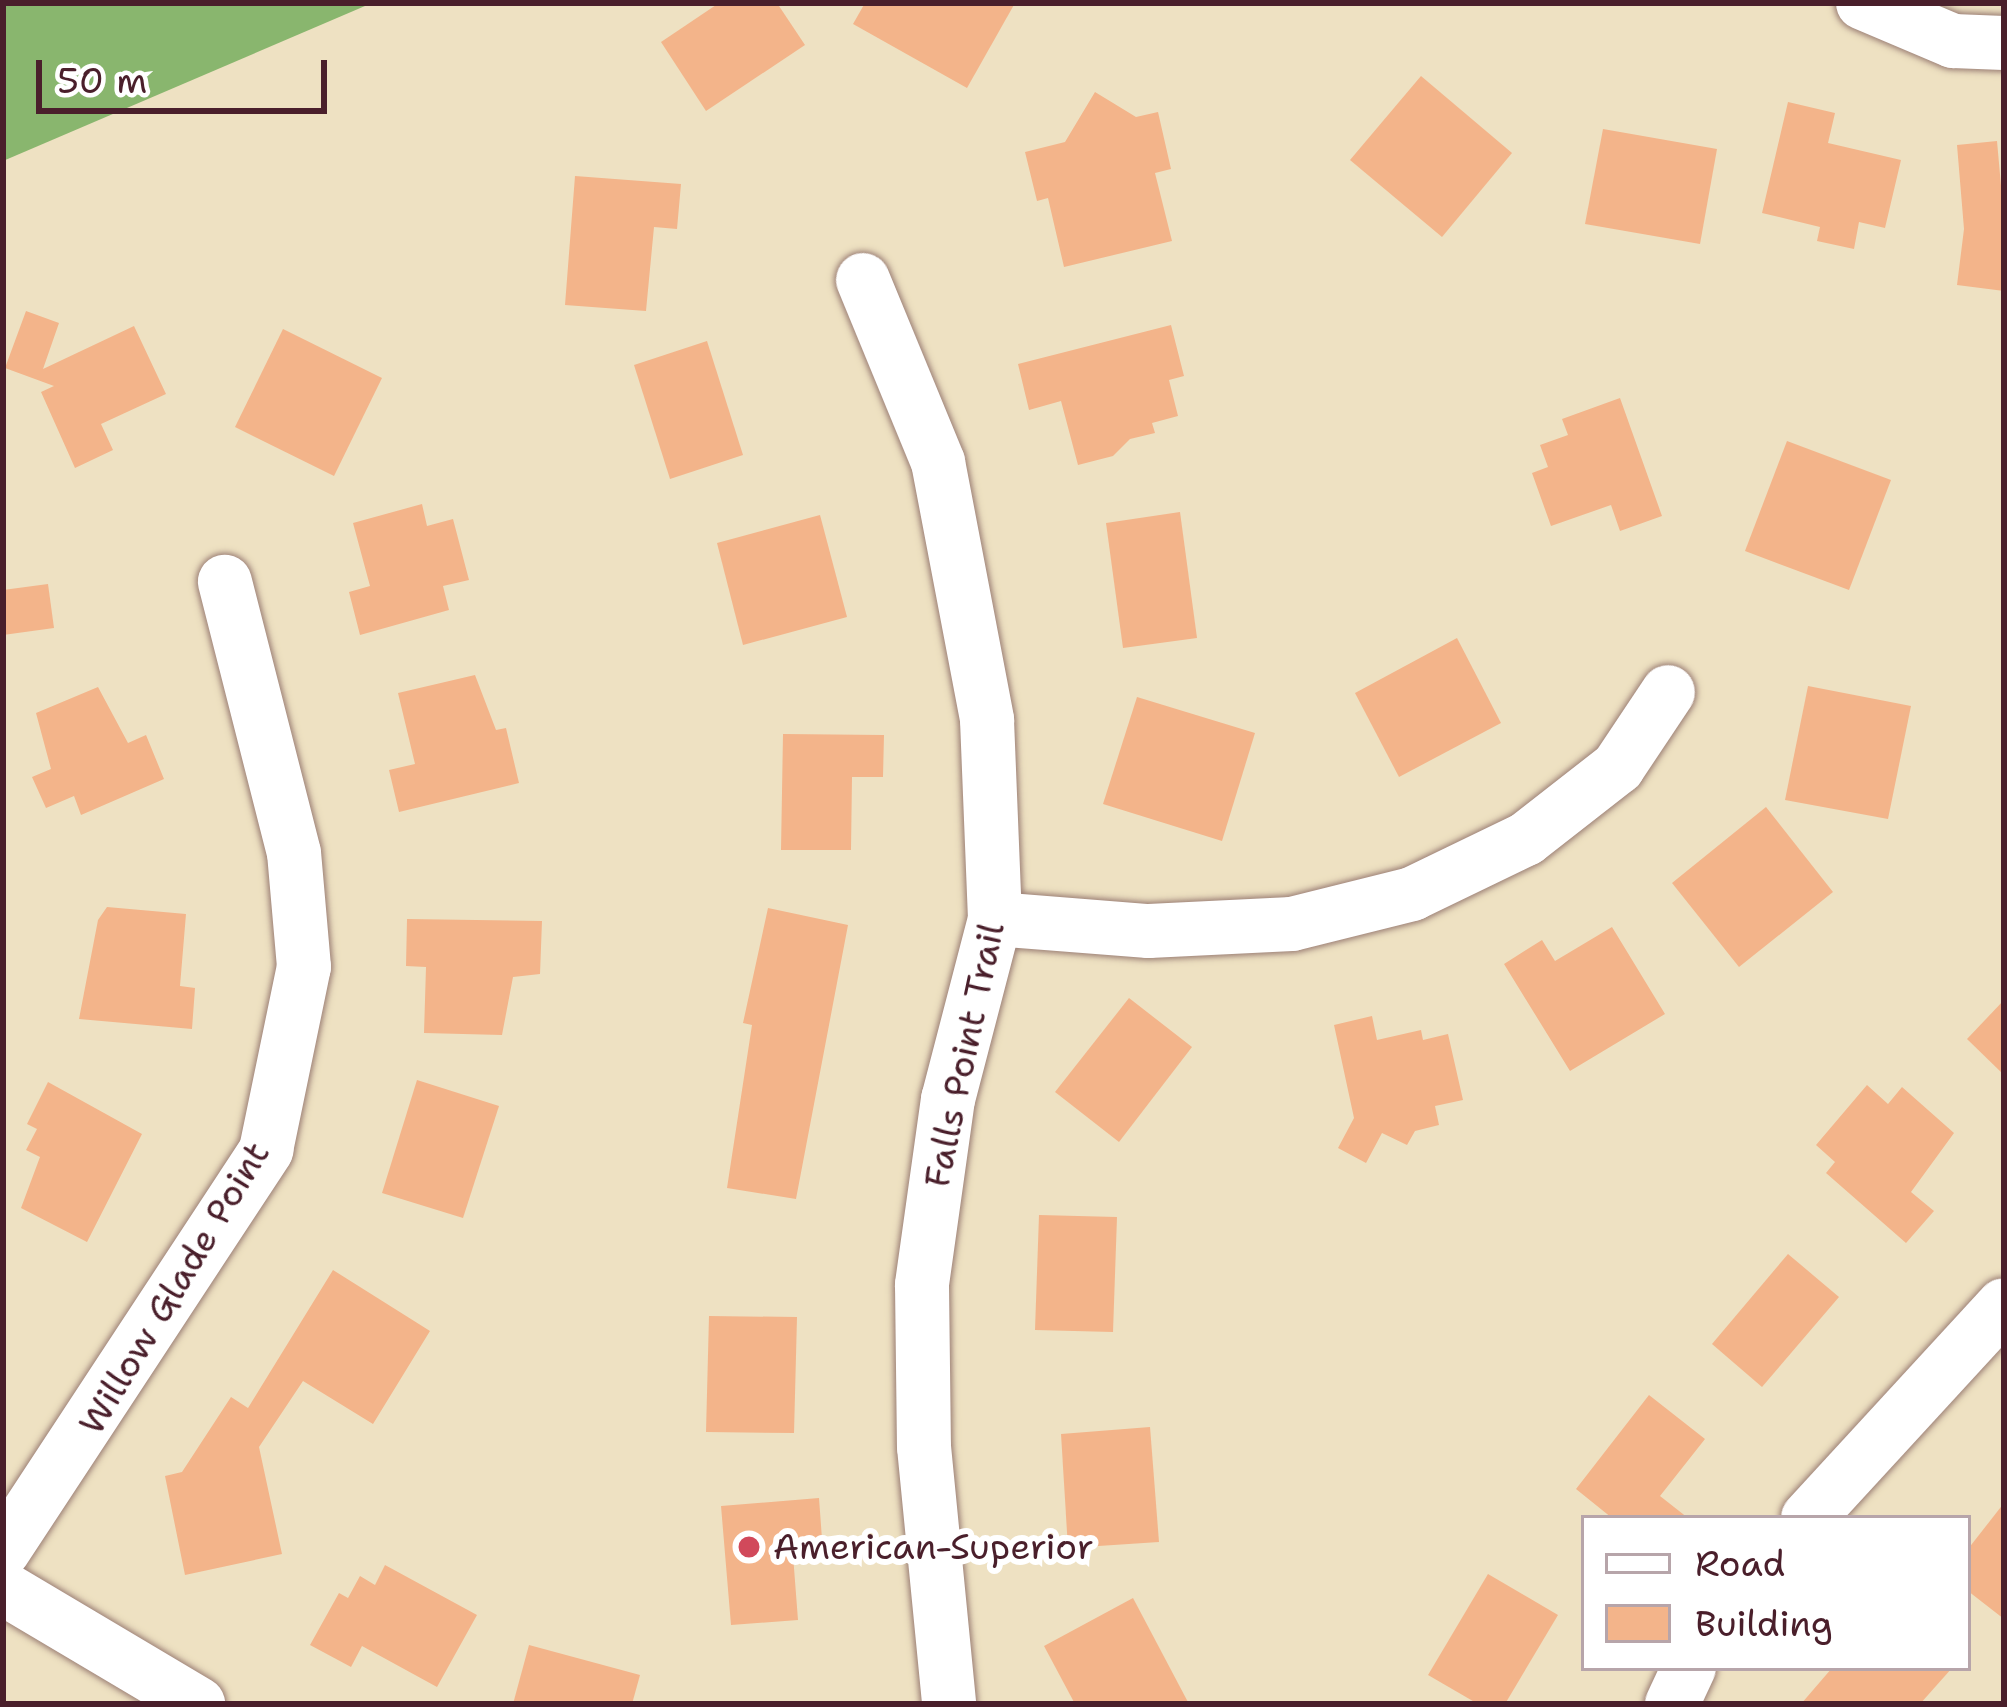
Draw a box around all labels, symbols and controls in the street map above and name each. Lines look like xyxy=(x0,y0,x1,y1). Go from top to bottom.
scale bar xyxy=(42,36,333,110)
text: 50 m xyxy=(57,56,147,105)
street label: Falls Point Trail xyxy=(915,919,1013,1191)
street label: Willow Glade Point xyxy=(70,1134,278,1442)
legend xyxy=(1581,1515,1971,1671)
place label: American-Superior xyxy=(773,1525,1094,1569)
marker: American-Superior xyxy=(736,1534,762,1560)
text: Road xyxy=(1695,1539,1785,1588)
text: Building xyxy=(1695,1599,1833,1648)

